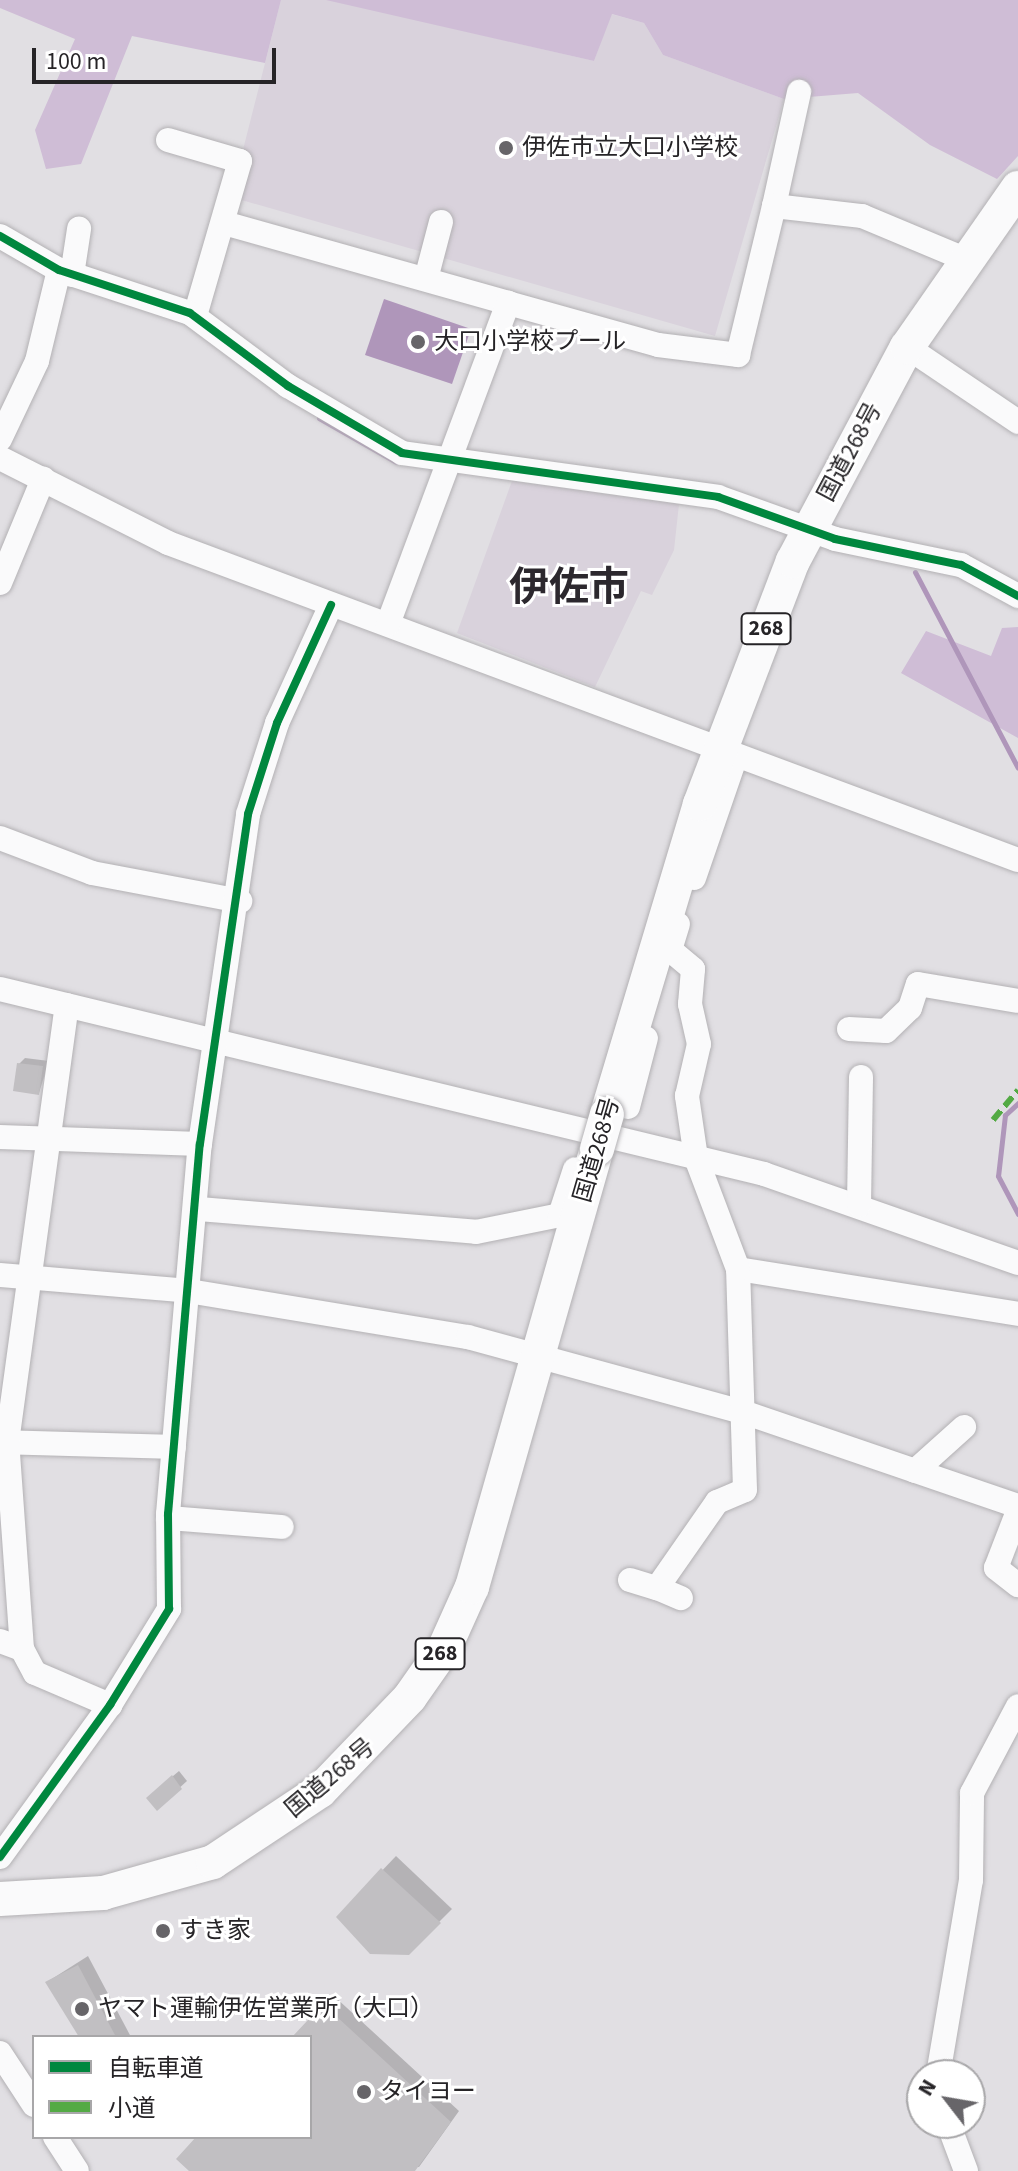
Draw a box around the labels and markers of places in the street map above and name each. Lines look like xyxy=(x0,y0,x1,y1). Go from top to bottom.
place label: 伊佐市立大口小学校 xyxy=(522,134,738,162)
marker: 伊佐市立大口小学校 xyxy=(497,139,515,157)
place label: 大口小学校プール xyxy=(434,328,626,356)
marker: 大口小学校プール xyxy=(409,333,427,351)
place label: すき家 xyxy=(179,1917,251,1945)
marker: すき家 xyxy=(154,1922,172,1940)
place label: ヤマト運輸伊佐営業所（大口） xyxy=(98,1995,434,2023)
marker: ヤマト運輸伊佐営業所（大口） xyxy=(73,2000,91,2018)
place label: タイヨー xyxy=(380,2078,476,2106)
marker: タイヨー xyxy=(355,2083,373,2101)

